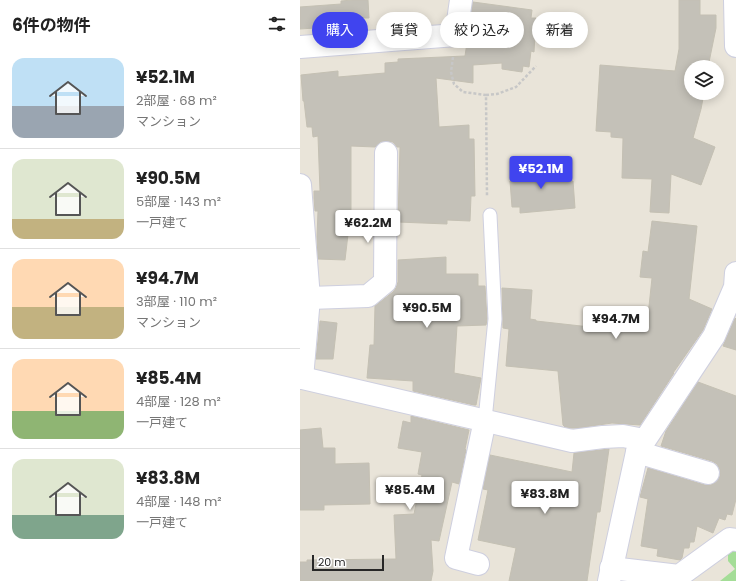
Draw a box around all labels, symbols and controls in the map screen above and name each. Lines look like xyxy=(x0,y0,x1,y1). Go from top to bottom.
chip: 購入 xyxy=(312,12,368,48)
chip: 賃貸 xyxy=(376,12,432,48)
chip: 絞り込み xyxy=(440,12,524,48)
chip: 新着 xyxy=(532,12,588,48)
text: 6件の物件 xyxy=(12,13,91,37)
icon: filters xyxy=(266,13,288,35)
map controls xyxy=(684,60,724,100)
button: layers xyxy=(684,60,724,100)
text: ¥52.1M xyxy=(136,65,195,89)
icon: home xyxy=(44,74,92,122)
text: 2部屋 · 68 m² xyxy=(136,91,217,110)
text: マンション xyxy=(136,112,201,131)
pin: ¥52.1M xyxy=(508,156,574,190)
text: ¥52.1M xyxy=(518,159,564,178)
text: ¥90.5M xyxy=(136,166,200,190)
icon: home xyxy=(44,175,92,223)
text: 5部屋 · 143 m² xyxy=(136,192,221,211)
pin: ¥62.2M xyxy=(335,210,401,244)
text: 一戸建て xyxy=(136,213,188,232)
text: ¥62.2M xyxy=(344,213,392,232)
text: ¥94.7M xyxy=(136,266,199,290)
icon: home xyxy=(44,275,92,323)
text: 3部屋 · 110 m² xyxy=(136,292,217,311)
pin: ¥90.5M xyxy=(394,295,460,329)
text: ¥90.5M xyxy=(402,298,452,317)
pin: ¥94.7M xyxy=(583,306,649,340)
text: ¥94.7M xyxy=(592,309,640,328)
text: マンション xyxy=(136,313,201,332)
text: ¥85.4M xyxy=(136,366,201,390)
icon: home xyxy=(44,375,92,423)
text: 4部屋 · 128 m² xyxy=(136,392,221,411)
text: 一戸建て xyxy=(136,413,188,432)
text: ¥83.8M xyxy=(136,466,200,490)
icon: home xyxy=(44,475,92,523)
pin: ¥85.4M xyxy=(377,477,443,511)
text: ¥85.4M xyxy=(385,480,435,499)
pin: ¥83.8M xyxy=(512,481,578,515)
text: ¥83.8M xyxy=(520,484,570,503)
text: 4部屋 · 148 m² xyxy=(136,492,222,511)
text: 一戸建て xyxy=(136,513,188,532)
scale bar xyxy=(312,553,384,572)
text: 20 m xyxy=(318,554,346,570)

